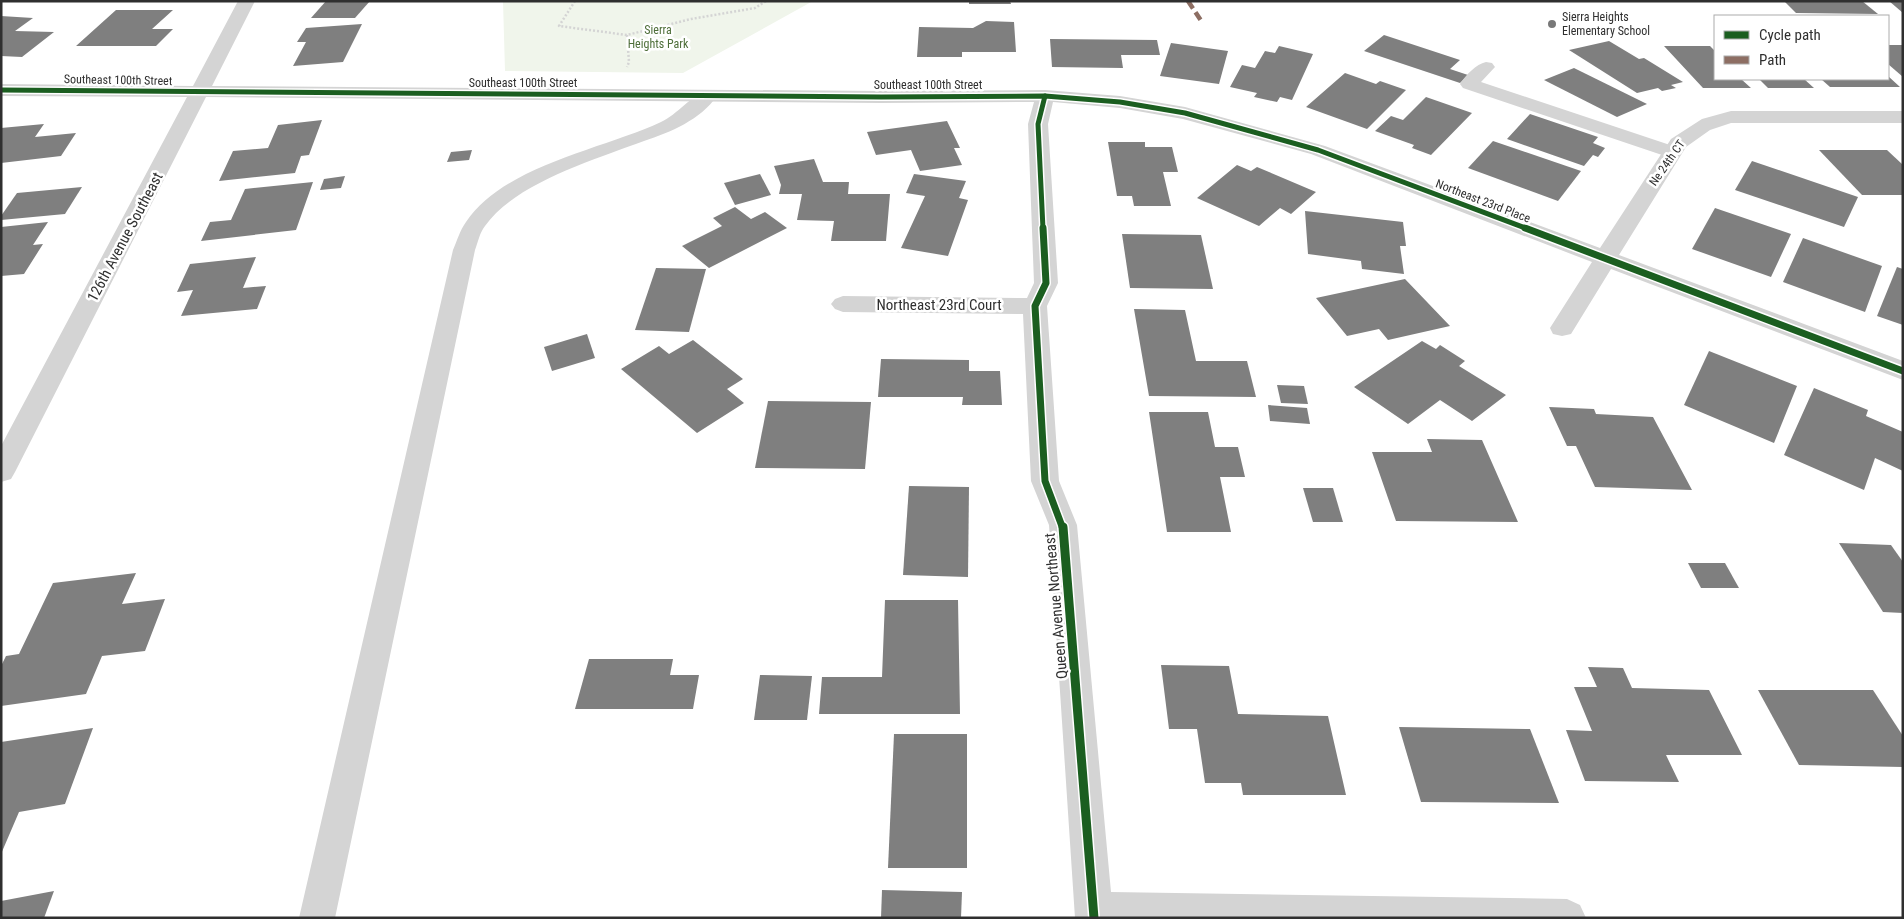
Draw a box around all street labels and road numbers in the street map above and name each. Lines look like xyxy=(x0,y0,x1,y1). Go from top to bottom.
street label: Southeast 100th Street xyxy=(64,72,173,88)
street label: Southeast 100th Street xyxy=(469,76,578,90)
street label: Southeast 100th Street xyxy=(874,78,983,92)
street label: Ne 24th CT xyxy=(1646,137,1688,189)
street label: 126th Avenue Southeast xyxy=(83,169,167,305)
street label: Northeast 23rd Place xyxy=(1434,176,1533,226)
street label: Northeast 23rd Court xyxy=(876,296,1002,314)
street label: Queen Avenue Northeast xyxy=(1041,532,1071,680)

